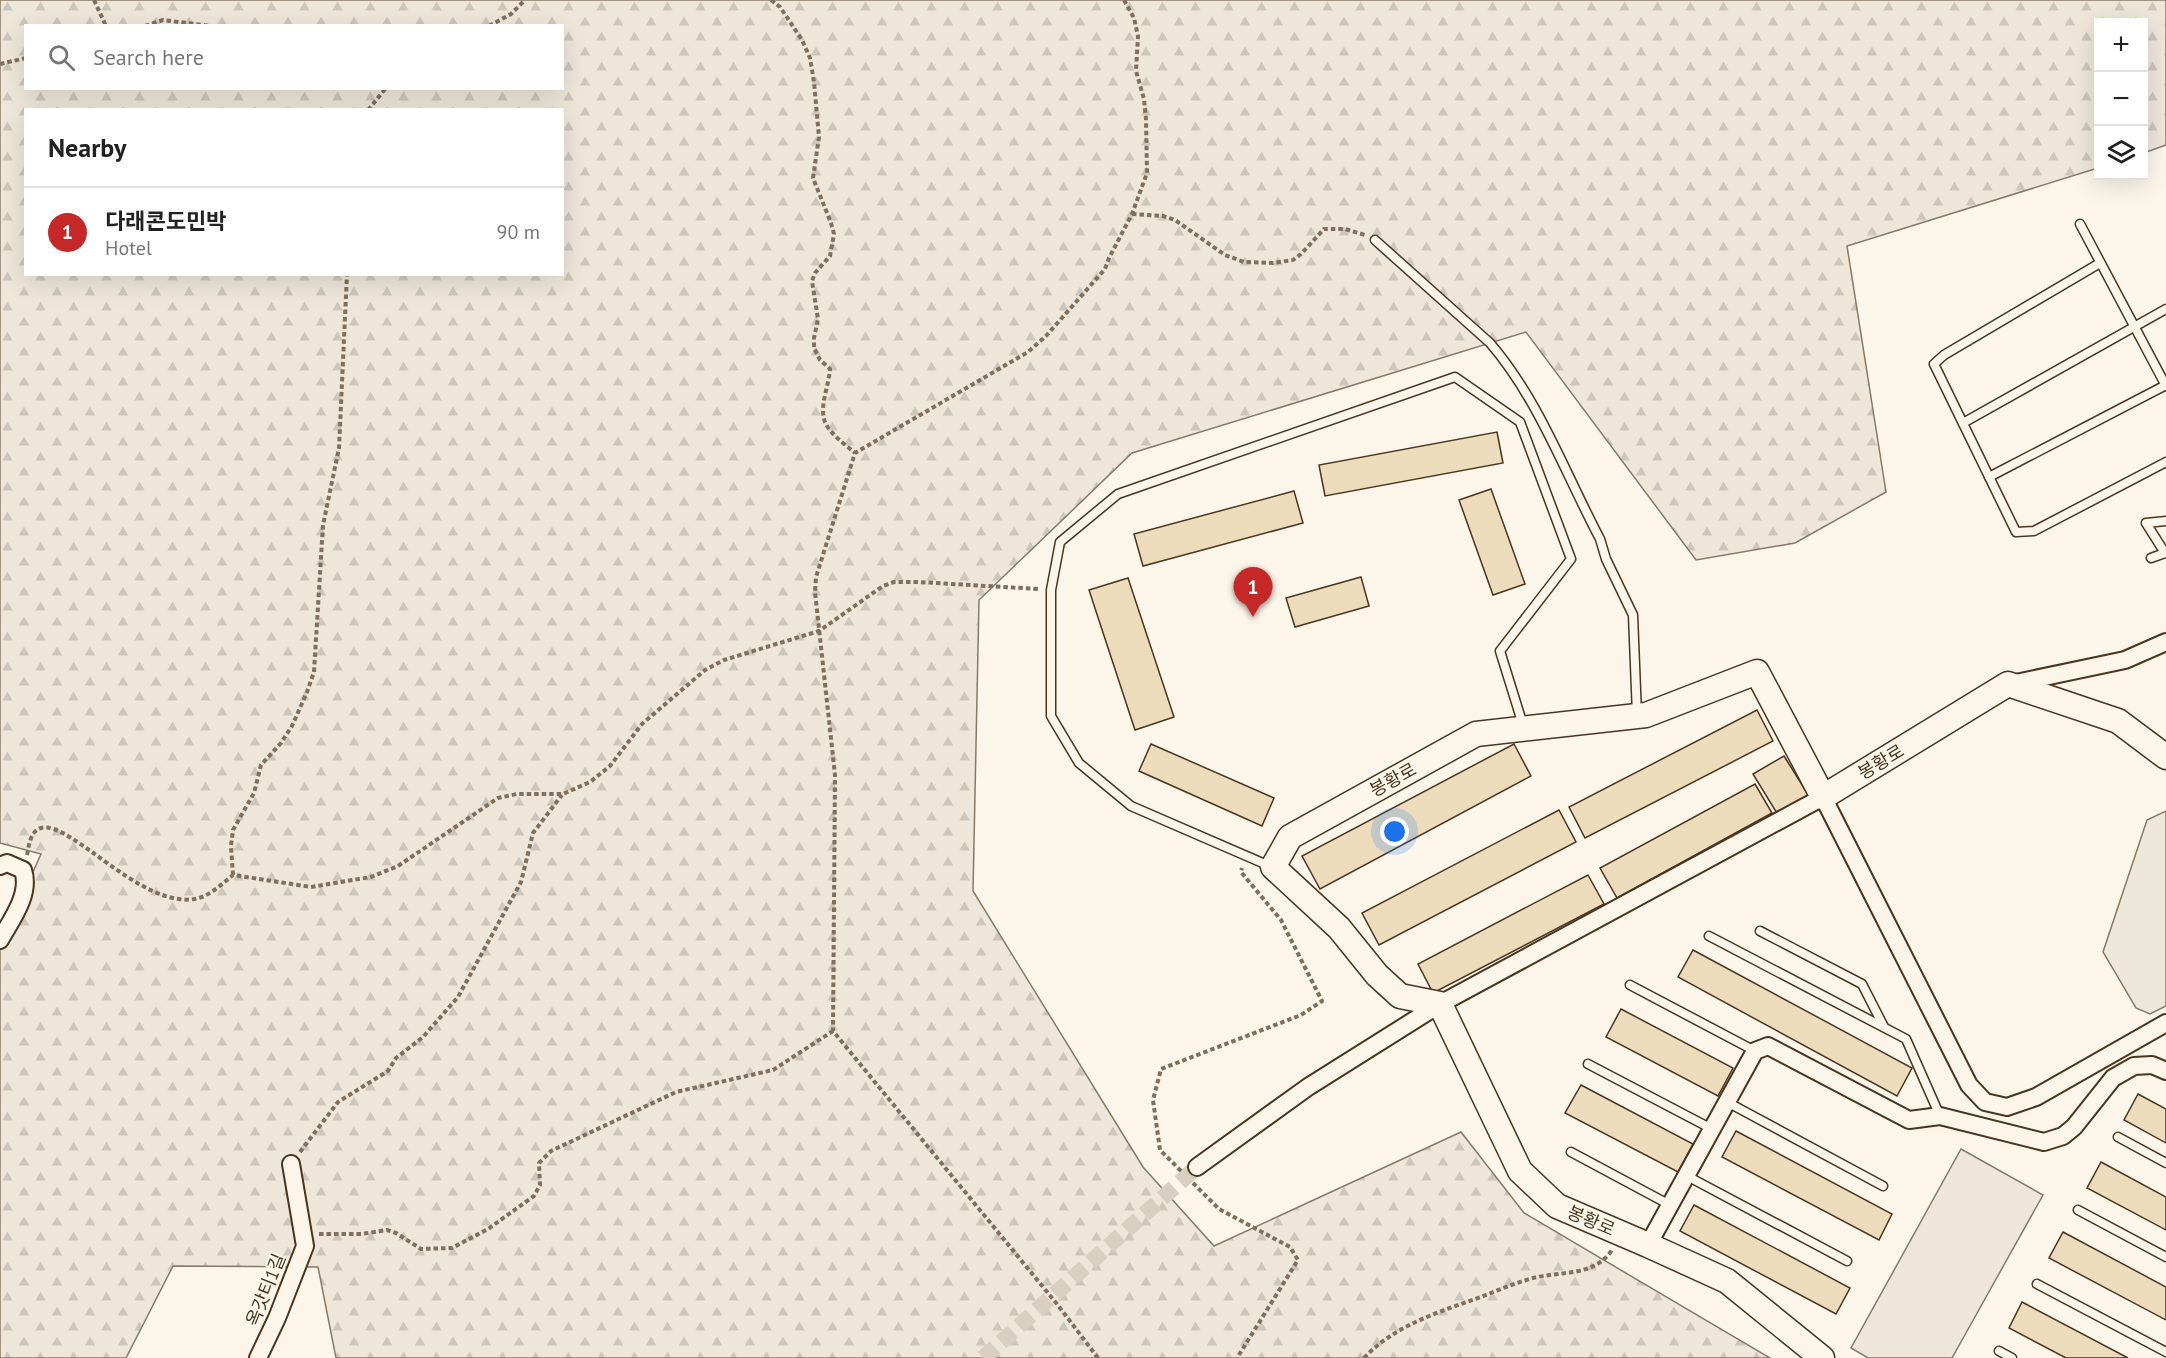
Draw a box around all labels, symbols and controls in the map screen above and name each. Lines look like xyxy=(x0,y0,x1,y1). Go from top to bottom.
map controls xyxy=(2094,18,2148,180)
button: + xyxy=(2094,18,2148,72)
search box xyxy=(24,24,564,90)
icon: search xyxy=(45,41,78,74)
text: Search here xyxy=(93,43,204,71)
button: − xyxy=(2094,72,2148,126)
button: layers xyxy=(2094,126,2148,180)
text: Nearby xyxy=(48,131,126,164)
text: 다래콘도민박 xyxy=(105,207,226,235)
text: 1 xyxy=(62,219,73,245)
text: 90 m xyxy=(497,219,540,245)
text: Hotel xyxy=(105,235,152,261)
pin: 1 xyxy=(1234,568,1272,617)
street label: 봉황로 xyxy=(1854,739,1908,784)
street label: 봉황로 xyxy=(1365,757,1420,802)
your location xyxy=(1380,817,1409,846)
street label: 봉황로 xyxy=(1564,1200,1619,1241)
street label: 옥갓티1길 xyxy=(241,1250,290,1329)

